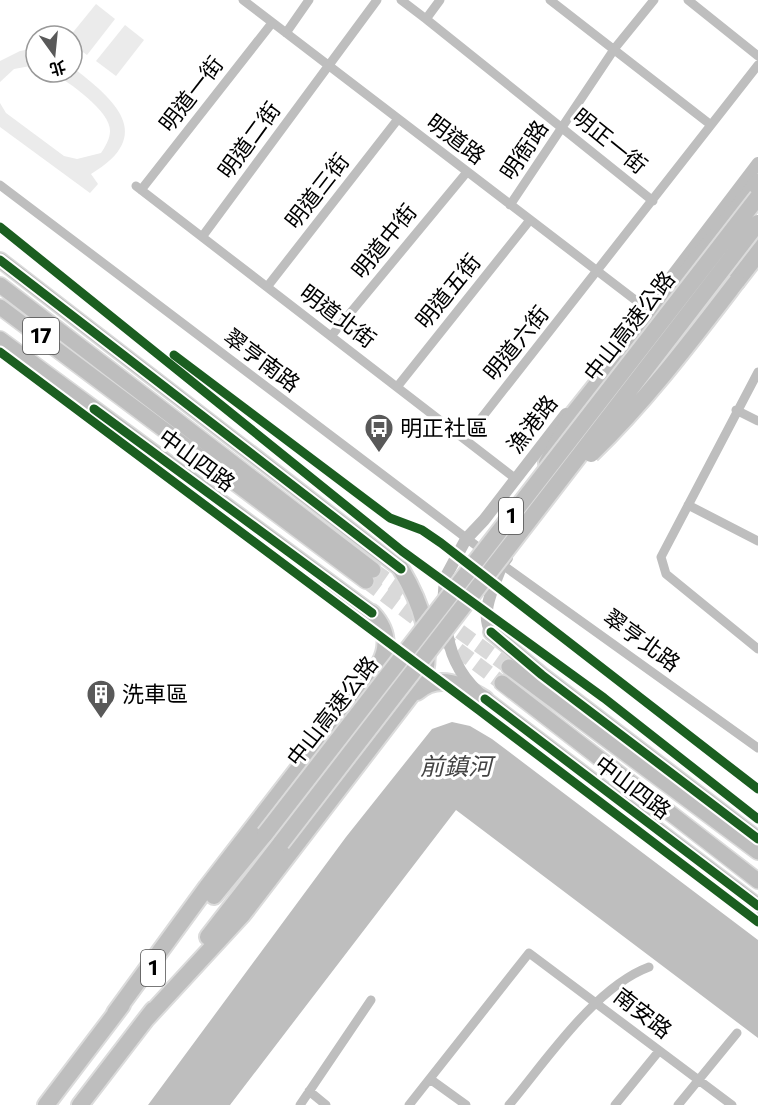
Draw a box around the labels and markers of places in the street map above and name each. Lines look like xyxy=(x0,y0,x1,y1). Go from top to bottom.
bus stop icon: 明正社區 xyxy=(363,412,395,454)
place label: 明正社區 xyxy=(400,414,488,441)
building icon: 洗車區 xyxy=(85,678,117,720)
place label: 洗車區 xyxy=(122,680,188,707)

